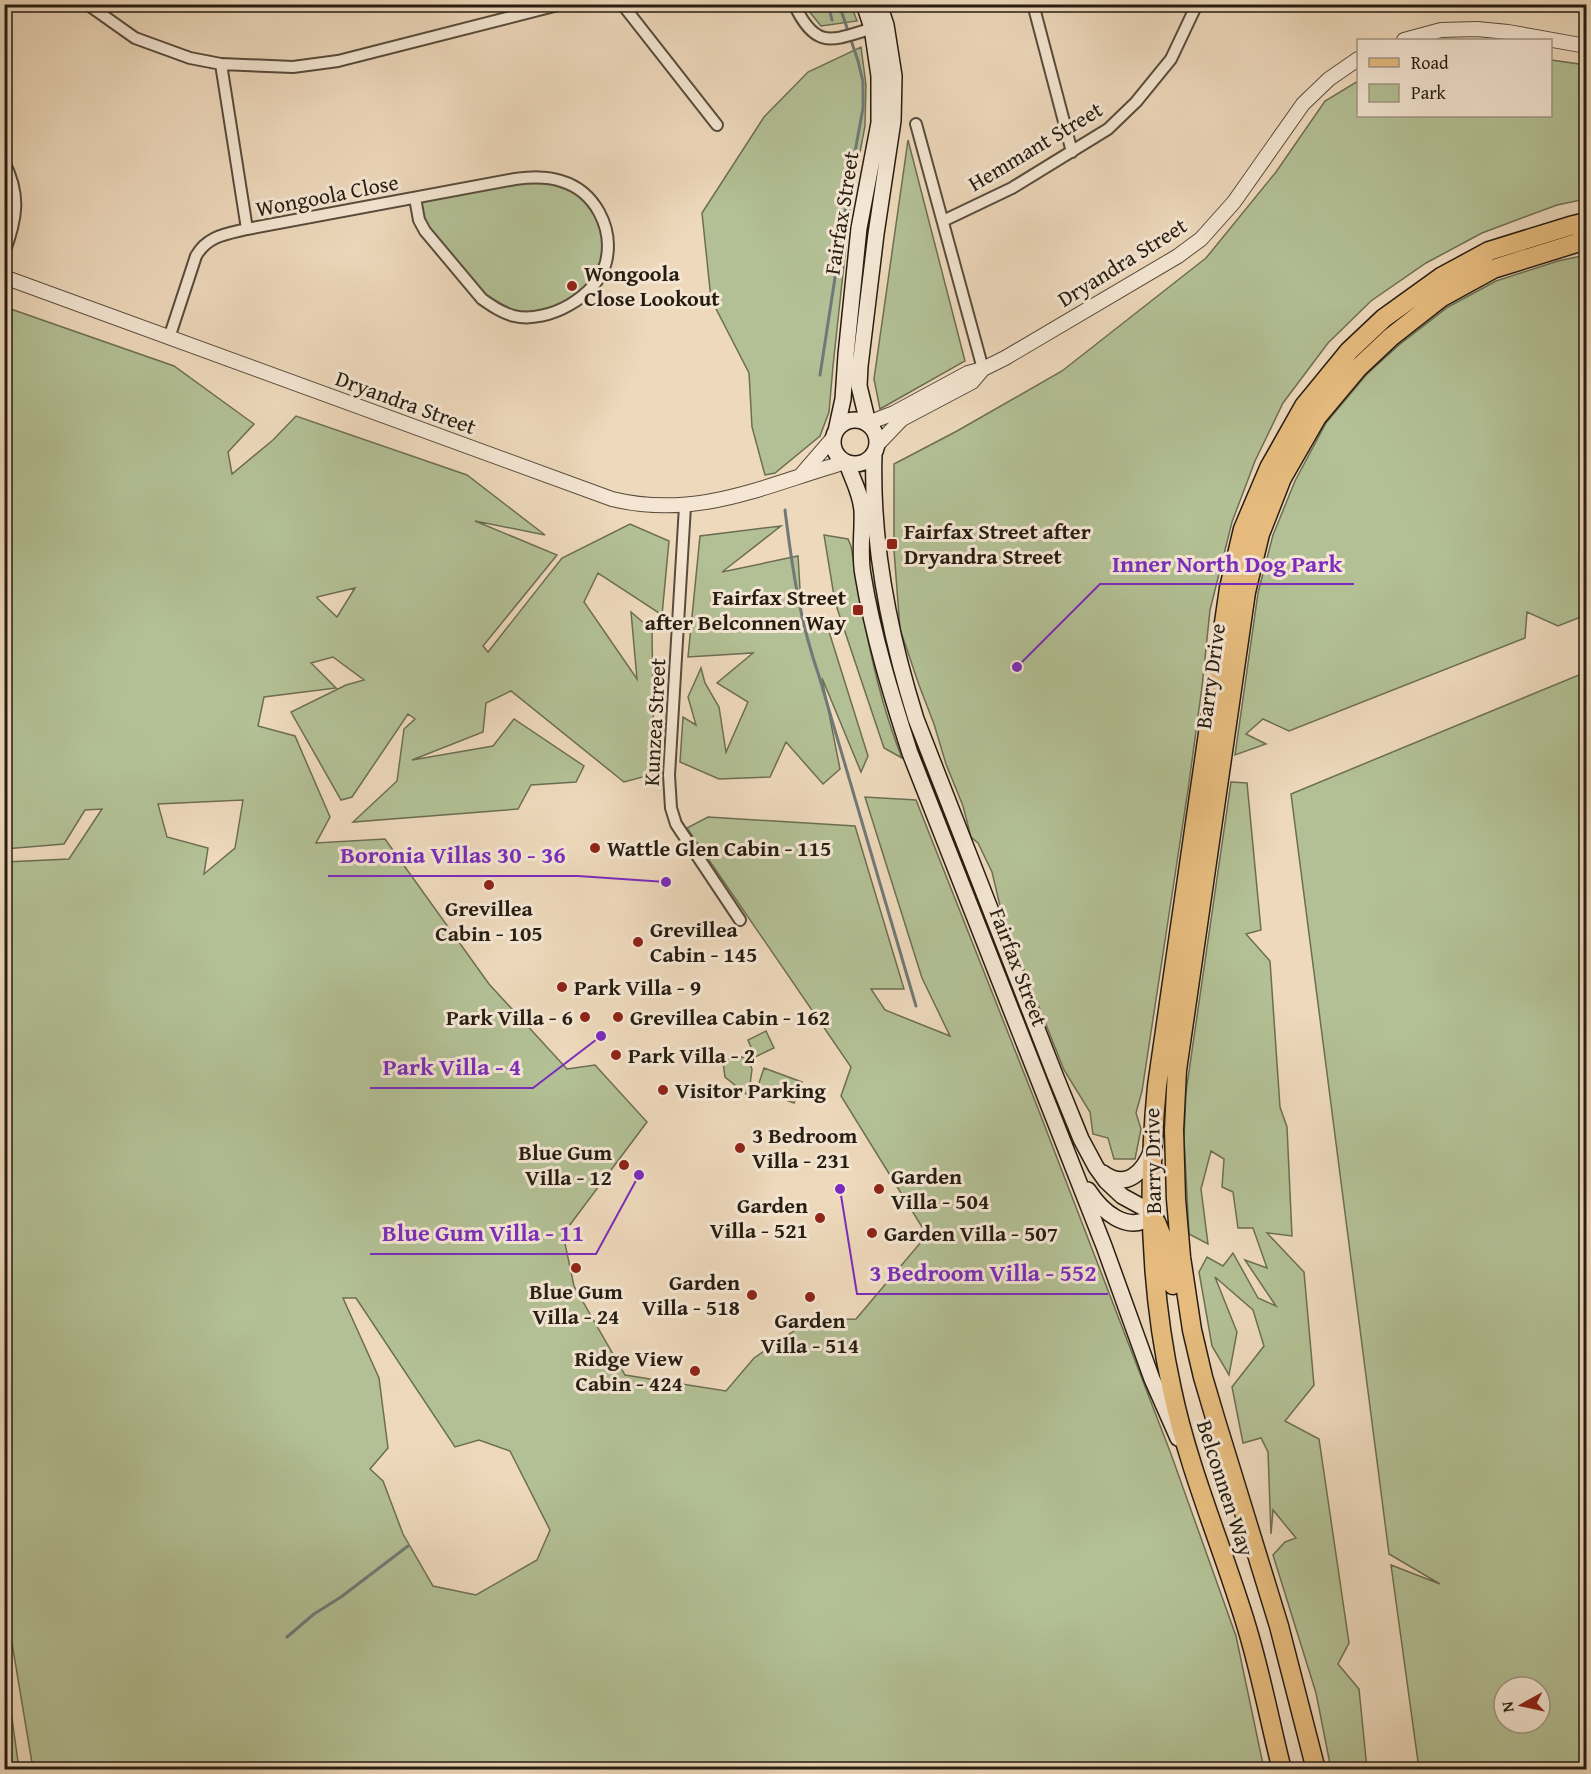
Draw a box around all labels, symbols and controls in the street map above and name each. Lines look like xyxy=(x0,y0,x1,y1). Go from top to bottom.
legend xyxy=(1357,39,1552,117)
text: Road xyxy=(1411,49,1449,76)
text: Park xyxy=(1411,79,1447,106)
street label: Hemmant Street xyxy=(962,93,1109,199)
street label: Fairfax Street xyxy=(815,149,867,277)
street label: Wongoola Close xyxy=(253,165,401,225)
street label: Dryandra Street xyxy=(1051,209,1193,315)
place label: Wongoola Close Lookout xyxy=(584,257,720,314)
marker: Wongoola Close Lookout xyxy=(565,279,579,293)
street label: Dryandra Street xyxy=(331,362,481,442)
place label: Fairfax Street after Dryandra Street xyxy=(904,515,1091,572)
marker: Fairfax Street after Dryandra Street xyxy=(885,537,899,551)
callout: Inner North Dog Park xyxy=(1100,542,1354,584)
text: Inner North Dog Park xyxy=(1112,546,1342,581)
place label: Fairfax Street after Belconnen Way xyxy=(645,581,847,638)
marker: Fairfax Street after Belconnen Way xyxy=(851,603,865,617)
street label: Barry Drive xyxy=(1187,621,1233,731)
street label: Kunzea Street xyxy=(635,657,673,787)
place label: Wattle Glen Cabin - 115 xyxy=(607,832,831,864)
callout: Boronia Villas 30 - 36 xyxy=(328,834,578,876)
text: Boronia Villas 30 - 36 xyxy=(340,837,566,872)
marker: Wattle Glen Cabin - 115 xyxy=(588,841,602,855)
marker: Grevillea Cabin - 105 xyxy=(482,878,496,892)
place label: Grevillea Cabin - 105 xyxy=(435,892,543,949)
street label: Fairfax Street xyxy=(982,903,1056,1031)
place label: Grevillea Cabin - 145 xyxy=(650,913,757,970)
marker: Grevillea Cabin - 145 xyxy=(631,935,645,949)
place label: Park Villa - 9 xyxy=(574,971,701,1003)
marker: Park Villa - 9 xyxy=(555,980,569,994)
place label: Park Villa - 6 xyxy=(446,1001,573,1033)
place label: Grevillea Cabin - 162 xyxy=(630,1001,830,1033)
marker: Park Villa - 6 xyxy=(578,1010,592,1024)
marker: Grevillea Cabin - 162 xyxy=(611,1010,625,1024)
place label: Park Villa - 2 xyxy=(628,1039,755,1071)
callout: Park Villa - 4 xyxy=(370,1046,533,1088)
marker: Park Villa - 2 xyxy=(609,1048,623,1062)
text: Park Villa - 4 xyxy=(383,1049,521,1084)
place label: Visitor Parking xyxy=(675,1074,826,1106)
marker: Visitor Parking xyxy=(656,1083,670,1097)
street label: Barry Drive xyxy=(1135,1108,1169,1214)
place label: 3 Bedroom Villa - 231 xyxy=(752,1119,857,1176)
place label: Blue Gum Villa - 12 xyxy=(518,1136,612,1193)
marker: 3 Bedroom Villa - 231 xyxy=(733,1141,747,1155)
marker: Blue Gum Villa - 12 xyxy=(617,1158,631,1172)
place label: Garden Villa - 504 xyxy=(891,1160,989,1217)
marker: Garden Villa - 504 xyxy=(872,1182,886,1196)
place label: Garden Villa - 521 xyxy=(710,1189,808,1246)
marker: Garden Villa - 521 xyxy=(813,1211,827,1225)
callout: Blue Gum Villa - 11 xyxy=(370,1212,596,1254)
text: Blue Gum Villa - 11 xyxy=(382,1215,584,1250)
place label: Garden Villa - 507 xyxy=(884,1217,1058,1249)
marker: Garden Villa - 507 xyxy=(865,1226,879,1240)
callout: 3 Bedroom Villa - 552 xyxy=(857,1252,1108,1294)
text: 3 Bedroom Villa - 552 xyxy=(869,1255,1097,1290)
marker: Blue Gum Villa - 24 xyxy=(569,1261,583,1275)
place label: Garden Villa - 518 xyxy=(642,1266,740,1323)
place label: Blue Gum Villa - 24 xyxy=(529,1275,623,1332)
marker: Garden Villa - 518 xyxy=(745,1288,759,1302)
marker: Garden Villa - 514 xyxy=(803,1290,817,1304)
place label: Garden Villa - 514 xyxy=(761,1304,859,1361)
place label: Ridge View Cabin - 424 xyxy=(574,1342,683,1399)
marker: Ridge View Cabin - 424 xyxy=(688,1364,702,1378)
street label: Belconnen Way xyxy=(1189,1416,1263,1560)
north arrow xyxy=(1492,1675,1552,1735)
text: N xyxy=(1494,1700,1520,1714)

